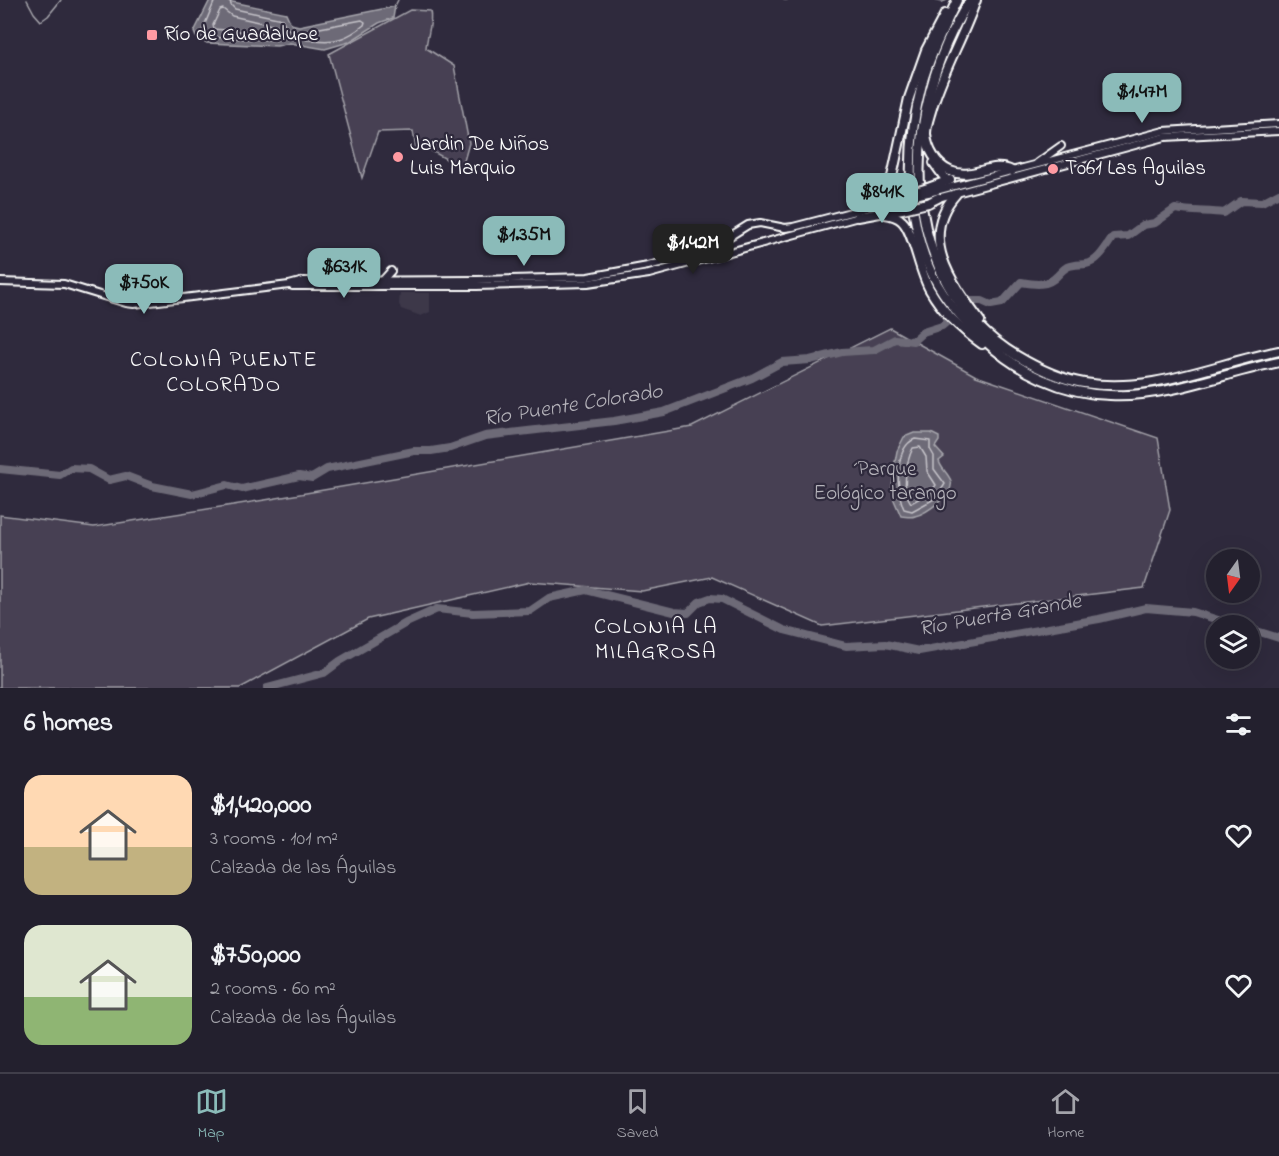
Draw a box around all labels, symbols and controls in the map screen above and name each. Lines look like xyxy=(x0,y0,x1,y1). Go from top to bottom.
place label: Río de Guadalupe xyxy=(164,20,319,50)
marker: Río de Guadalupe xyxy=(145,28,159,42)
pin: $1.47M xyxy=(1093,73,1191,124)
text: $1.47M xyxy=(1116,78,1168,107)
place label: Jardin De Niños Luis Marquio xyxy=(410,130,549,184)
marker: Jardin De Niños Luis Marquio xyxy=(391,150,405,164)
place label: T061 Las Aguilas xyxy=(1065,154,1206,186)
marker: T061 Las Aguilas xyxy=(1046,162,1060,176)
pin: $841K xyxy=(840,173,924,224)
text: $841K xyxy=(860,178,904,207)
pin: $1.35M xyxy=(475,216,573,267)
text: $1.35M xyxy=(497,221,551,250)
pin: $1.42M xyxy=(644,224,742,275)
text: $1.42M xyxy=(667,229,719,258)
pin: $631K xyxy=(302,248,386,299)
text: $631K xyxy=(321,253,367,282)
pin: $750K xyxy=(102,264,186,315)
text: $750K xyxy=(119,269,169,298)
district label: COLONIA PUENTE COLORADO xyxy=(130,345,318,402)
water label: Río Puente Colorado xyxy=(481,376,666,436)
park label: ´Parque Eológico tarango xyxy=(813,455,957,511)
north arrow xyxy=(1206,549,1260,603)
map controls xyxy=(1206,549,1260,669)
water label: Río Puerta Grande xyxy=(916,586,1085,646)
district label: COLONIA LA MILAGROSA xyxy=(594,612,718,669)
button: layers xyxy=(1206,615,1260,669)
text: 6 homes xyxy=(24,705,113,743)
icon: filters xyxy=(1222,708,1255,741)
text: $1,420,000 xyxy=(210,787,312,825)
icon: home xyxy=(72,799,144,871)
icon: heart xyxy=(1222,819,1255,852)
text: 3 rooms · 101 m² xyxy=(210,825,338,854)
text: Calzada de las Águilas xyxy=(210,854,397,883)
text: $750,000 xyxy=(210,937,301,975)
icon: home xyxy=(72,949,144,1021)
icon: heart xyxy=(1222,969,1255,1002)
text: 2 rooms · 60 m² xyxy=(210,975,336,1004)
text: Calzada de las Águilas xyxy=(210,1004,397,1033)
tab: Map xyxy=(195,1085,228,1145)
tab: Saved xyxy=(617,1085,658,1145)
tab: Home xyxy=(1047,1085,1084,1145)

